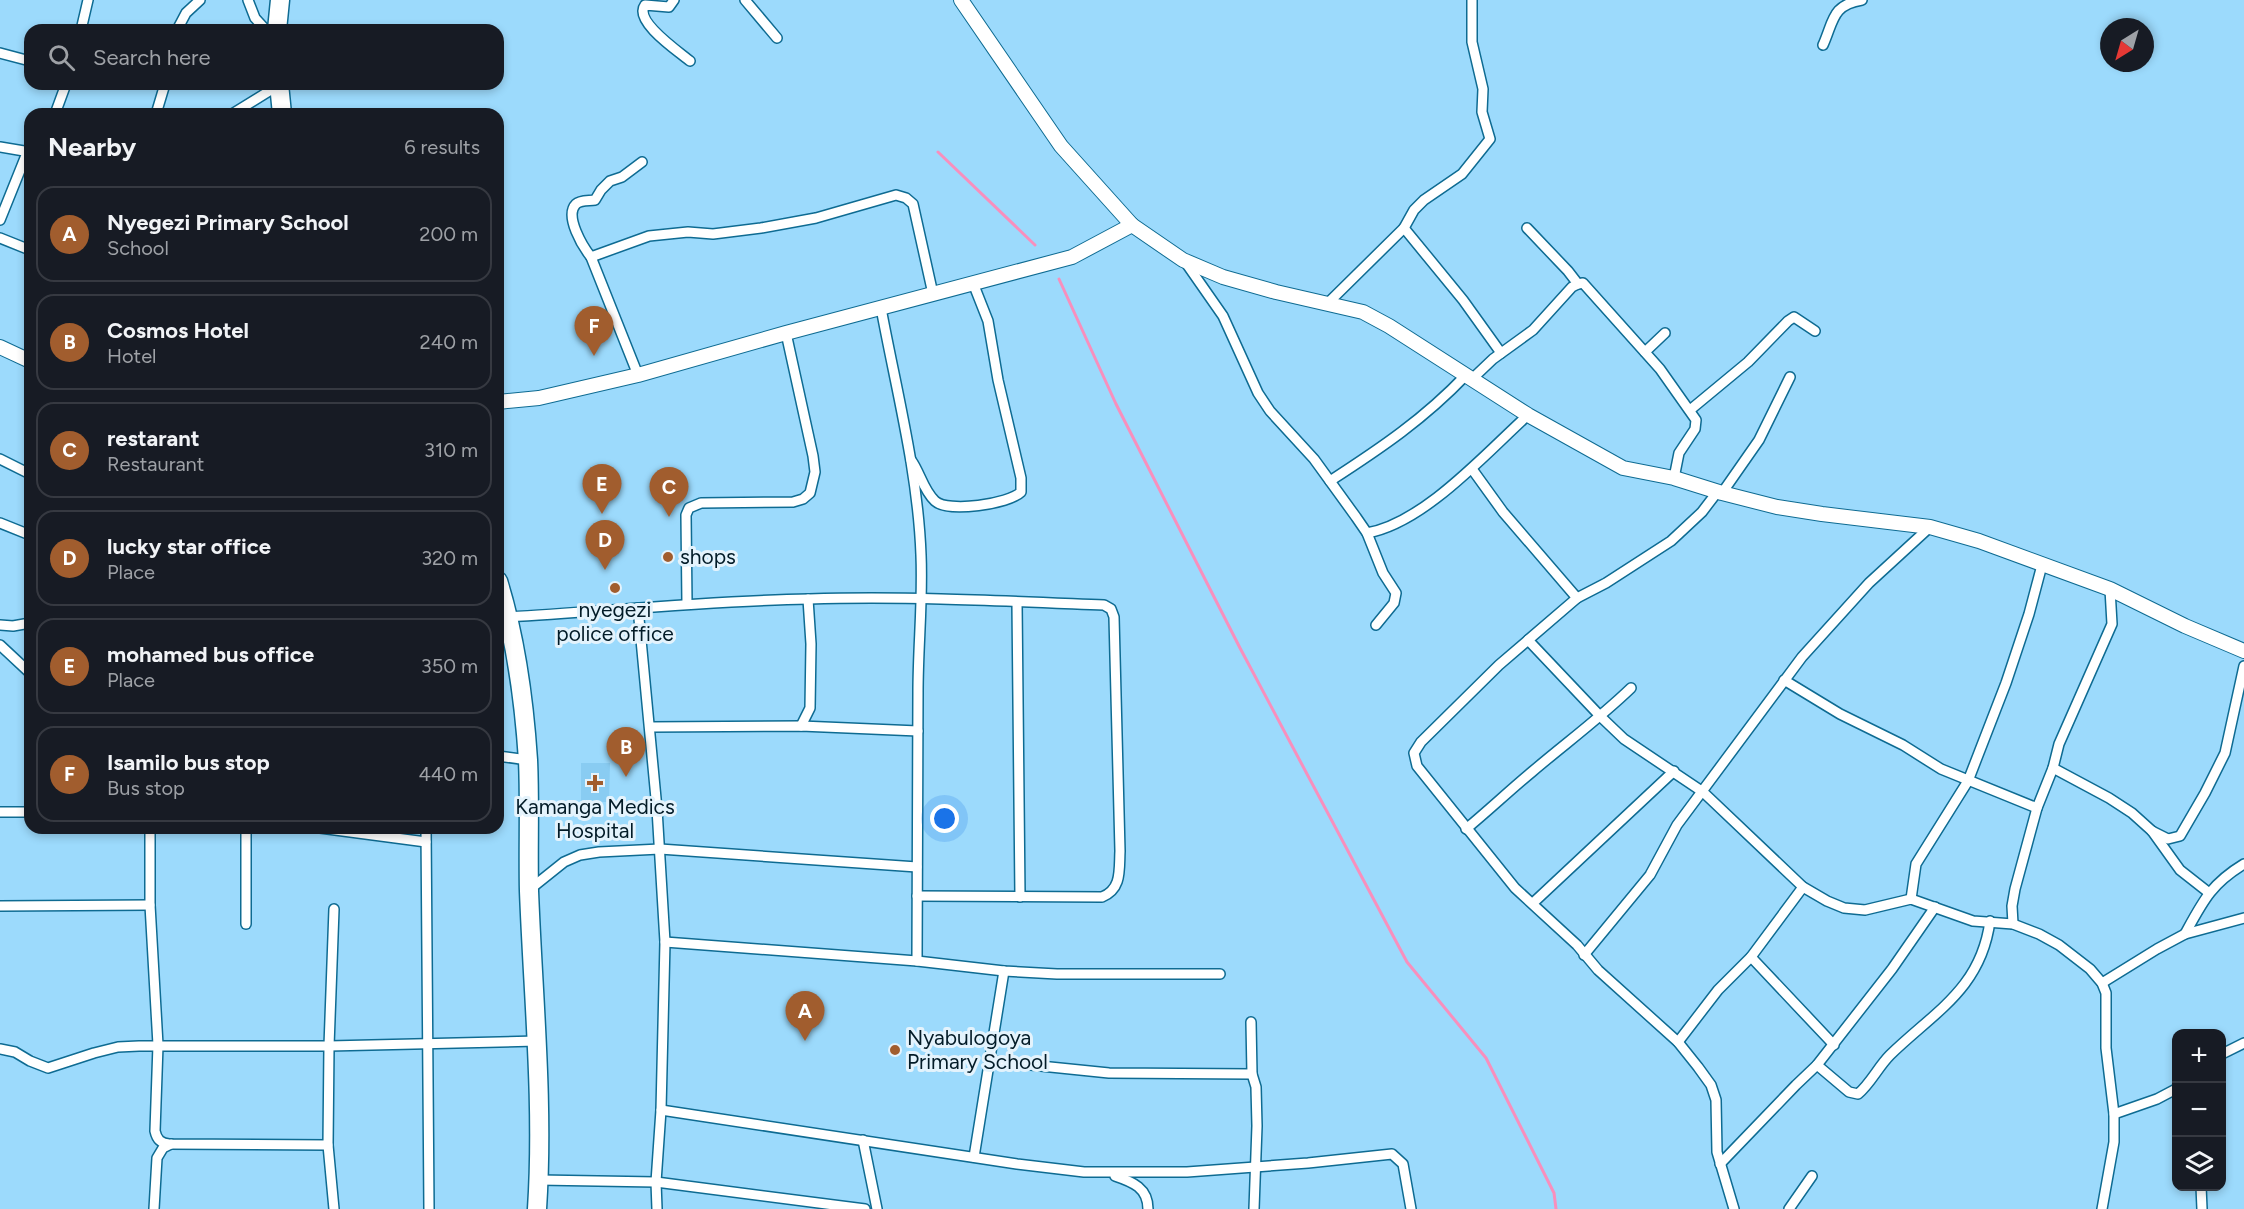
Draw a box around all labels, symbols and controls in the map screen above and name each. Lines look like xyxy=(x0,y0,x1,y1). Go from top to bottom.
north arrow xyxy=(2100,18,2154,72)
search box xyxy=(24,24,504,90)
icon: search xyxy=(45,41,78,74)
text: Search here xyxy=(93,44,211,71)
text: Nearby xyxy=(48,131,136,163)
text: 6 results xyxy=(404,135,480,159)
text: Nyegezi Primary School xyxy=(107,209,349,236)
text: A xyxy=(62,222,77,246)
text: 200 m xyxy=(419,222,478,246)
text: School xyxy=(107,236,169,260)
pin: F xyxy=(574,306,614,356)
text: Cosmos Hotel xyxy=(107,317,249,344)
text: B xyxy=(63,330,76,354)
text: 240 m xyxy=(420,330,478,354)
text: Hotel xyxy=(107,344,156,368)
text: restarant xyxy=(107,425,200,452)
text: C xyxy=(62,438,77,462)
text: 310 m xyxy=(424,438,478,462)
text: Restaurant xyxy=(107,452,204,476)
pin: E xyxy=(582,464,622,514)
pin: C xyxy=(650,468,688,517)
pin: D xyxy=(586,520,624,570)
text: lucky star office xyxy=(107,533,271,560)
place label: shops xyxy=(680,544,736,569)
text: D xyxy=(63,546,77,570)
text: 320 m xyxy=(421,546,478,570)
marker: shops xyxy=(661,550,675,564)
text: Place xyxy=(107,560,155,584)
marker: nyegezi police office xyxy=(608,581,622,595)
place label: nyegezi police office xyxy=(556,597,674,646)
text: mohamed bus office xyxy=(107,641,314,668)
text: E xyxy=(64,654,75,678)
text: 350 m xyxy=(421,654,478,678)
text: Place xyxy=(107,668,155,692)
pin: B xyxy=(606,728,646,777)
text: Isamilo bus stop xyxy=(107,749,270,776)
text: F xyxy=(64,762,75,786)
text: 440 m xyxy=(418,762,478,786)
marker: Kamanga Medics Hospital xyxy=(586,774,604,792)
text: Bus stop xyxy=(107,776,185,800)
place label: Kamanga Medics Hospital xyxy=(515,794,675,843)
your location xyxy=(930,804,959,833)
pin: A xyxy=(786,992,824,1041)
place label: Nyabulogoya Primary School xyxy=(907,1025,1048,1074)
map controls xyxy=(2172,1029,2226,1191)
button: + xyxy=(2172,1029,2226,1083)
marker: Nyabulogoya Primary School xyxy=(888,1043,902,1057)
button: − xyxy=(2172,1083,2226,1137)
button: layers xyxy=(2172,1137,2226,1191)

